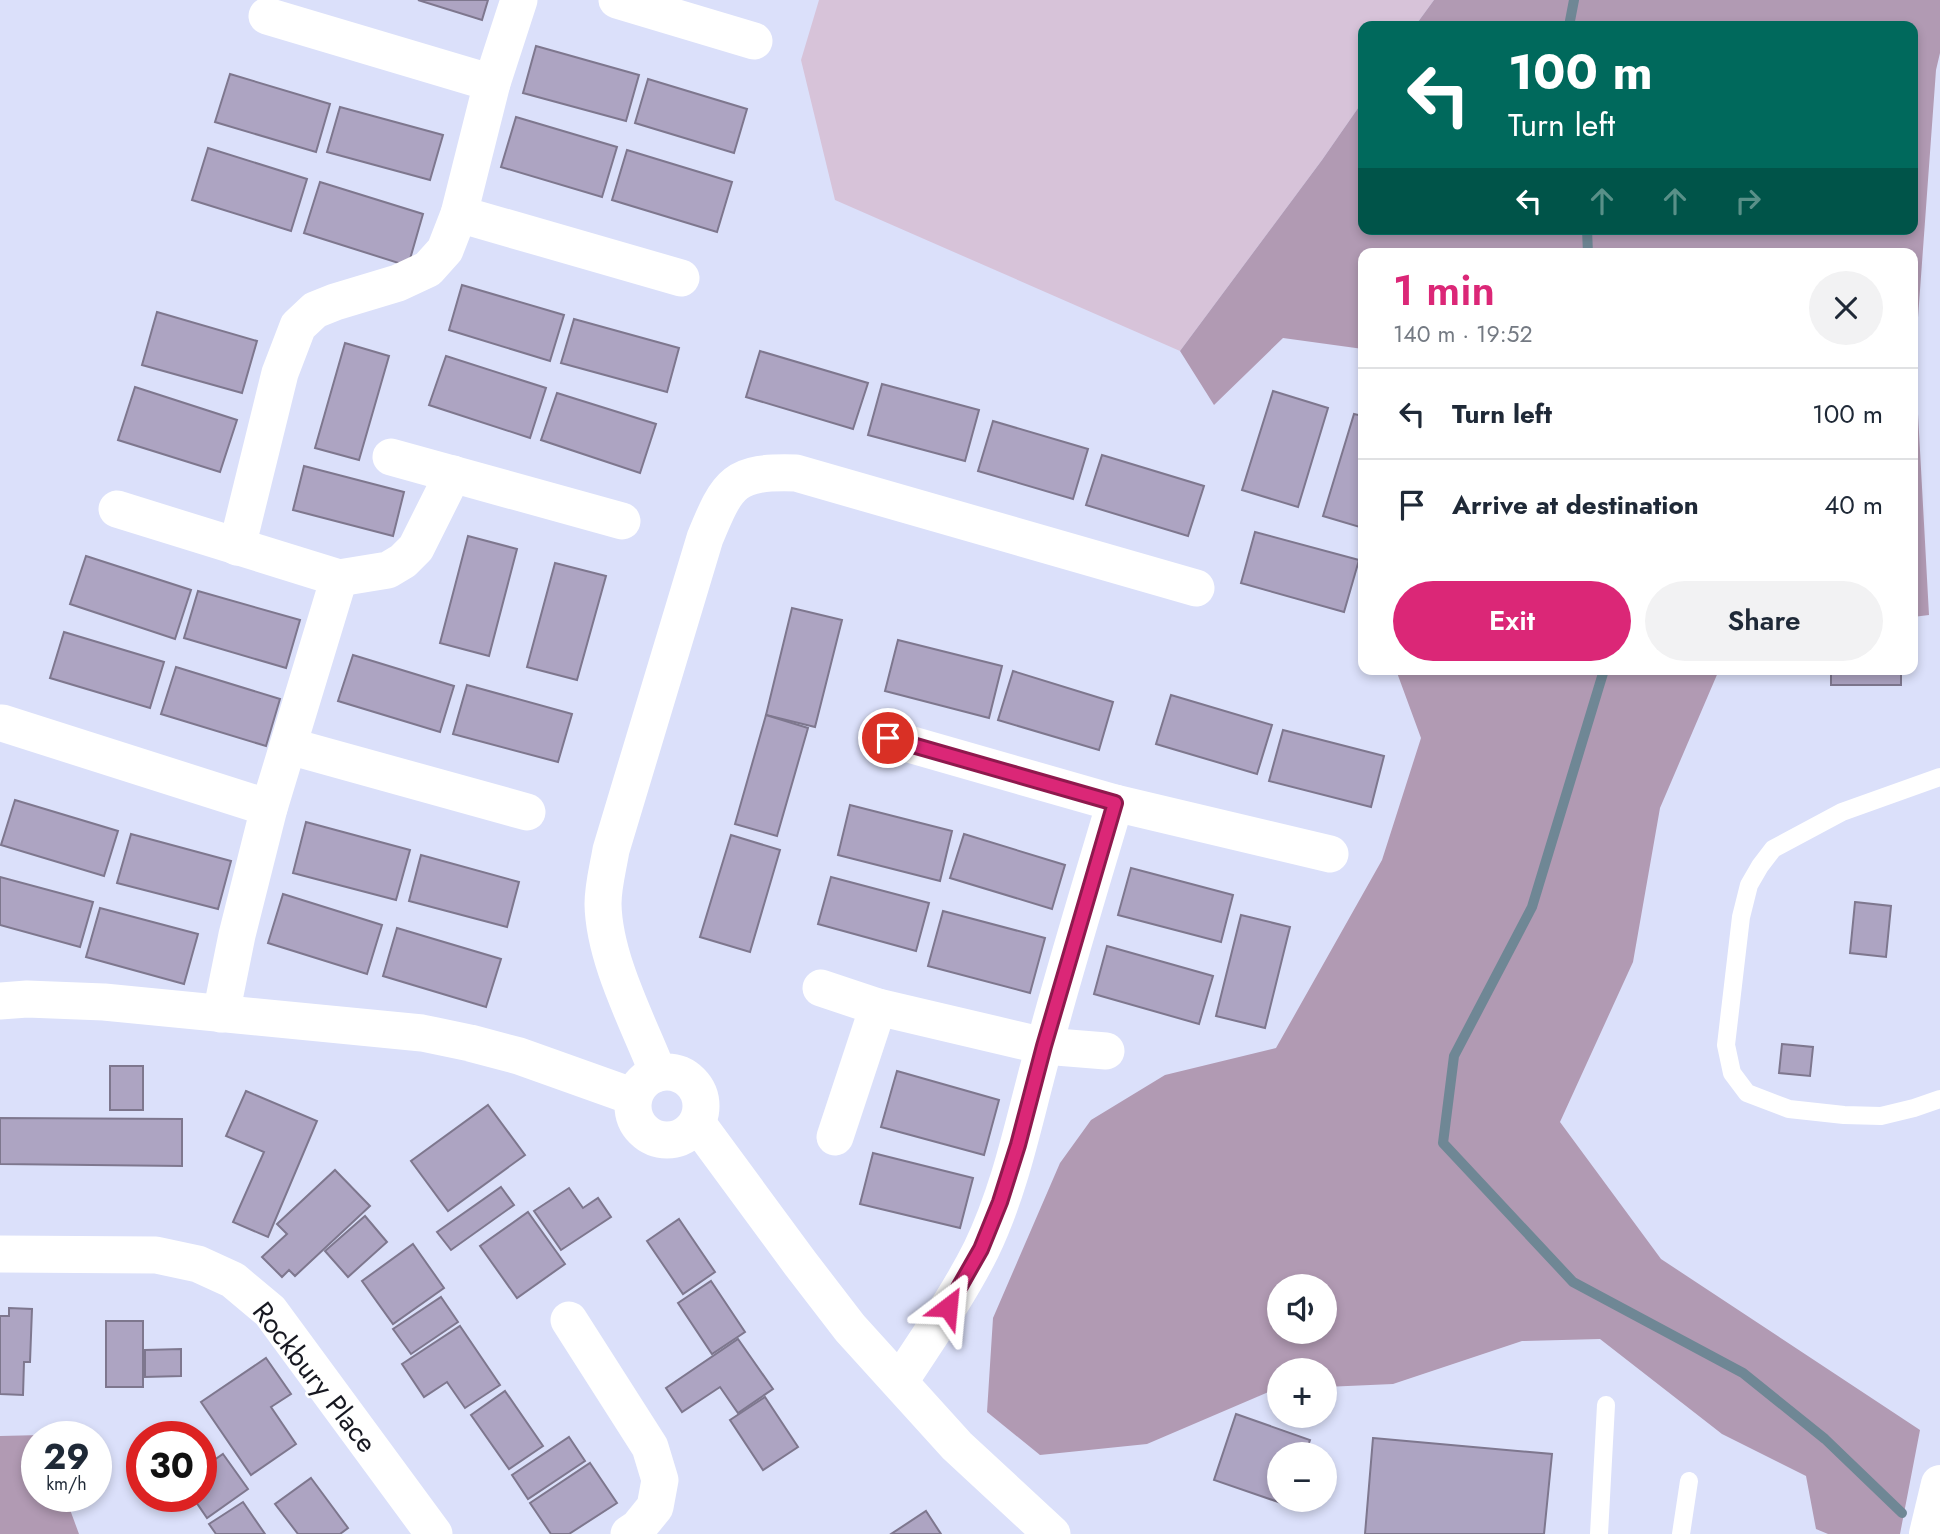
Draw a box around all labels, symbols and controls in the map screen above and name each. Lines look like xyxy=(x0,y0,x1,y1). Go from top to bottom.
text: 100 m xyxy=(1508,37,1653,107)
icon: left xyxy=(1393,49,1484,140)
text: Turn left xyxy=(1508,102,1615,148)
icon: left xyxy=(1510,182,1548,220)
icon: ahead xyxy=(1583,182,1621,220)
icon: ahead xyxy=(1656,182,1694,220)
icon: right xyxy=(1729,182,1767,220)
text: 1 min xyxy=(1393,260,1495,321)
button: close xyxy=(1809,271,1883,345)
text: 140 m · 19:52 xyxy=(1393,317,1533,351)
icon: left xyxy=(1393,395,1431,433)
text: Turn left xyxy=(1452,395,1552,433)
text: 100 m xyxy=(1812,395,1883,433)
icon: arrive xyxy=(1393,486,1431,524)
text: Arrive at destination xyxy=(1452,486,1699,524)
text: 40 m xyxy=(1824,486,1883,524)
button: Exit xyxy=(1393,581,1631,661)
button: Share xyxy=(1645,581,1883,661)
pin xyxy=(858,708,918,768)
icon: arrive xyxy=(869,719,907,757)
position arrow xyxy=(911,1270,985,1344)
map controls xyxy=(1267,1274,1337,1512)
button: sound xyxy=(1267,1274,1337,1344)
street label: Rockbury Place xyxy=(243,1293,387,1461)
button: + xyxy=(1267,1358,1337,1428)
speed limit sign: 30 xyxy=(126,1421,217,1512)
text: 29 xyxy=(43,1432,90,1482)
button: − xyxy=(1267,1442,1337,1512)
text: km/h xyxy=(46,1471,87,1497)

